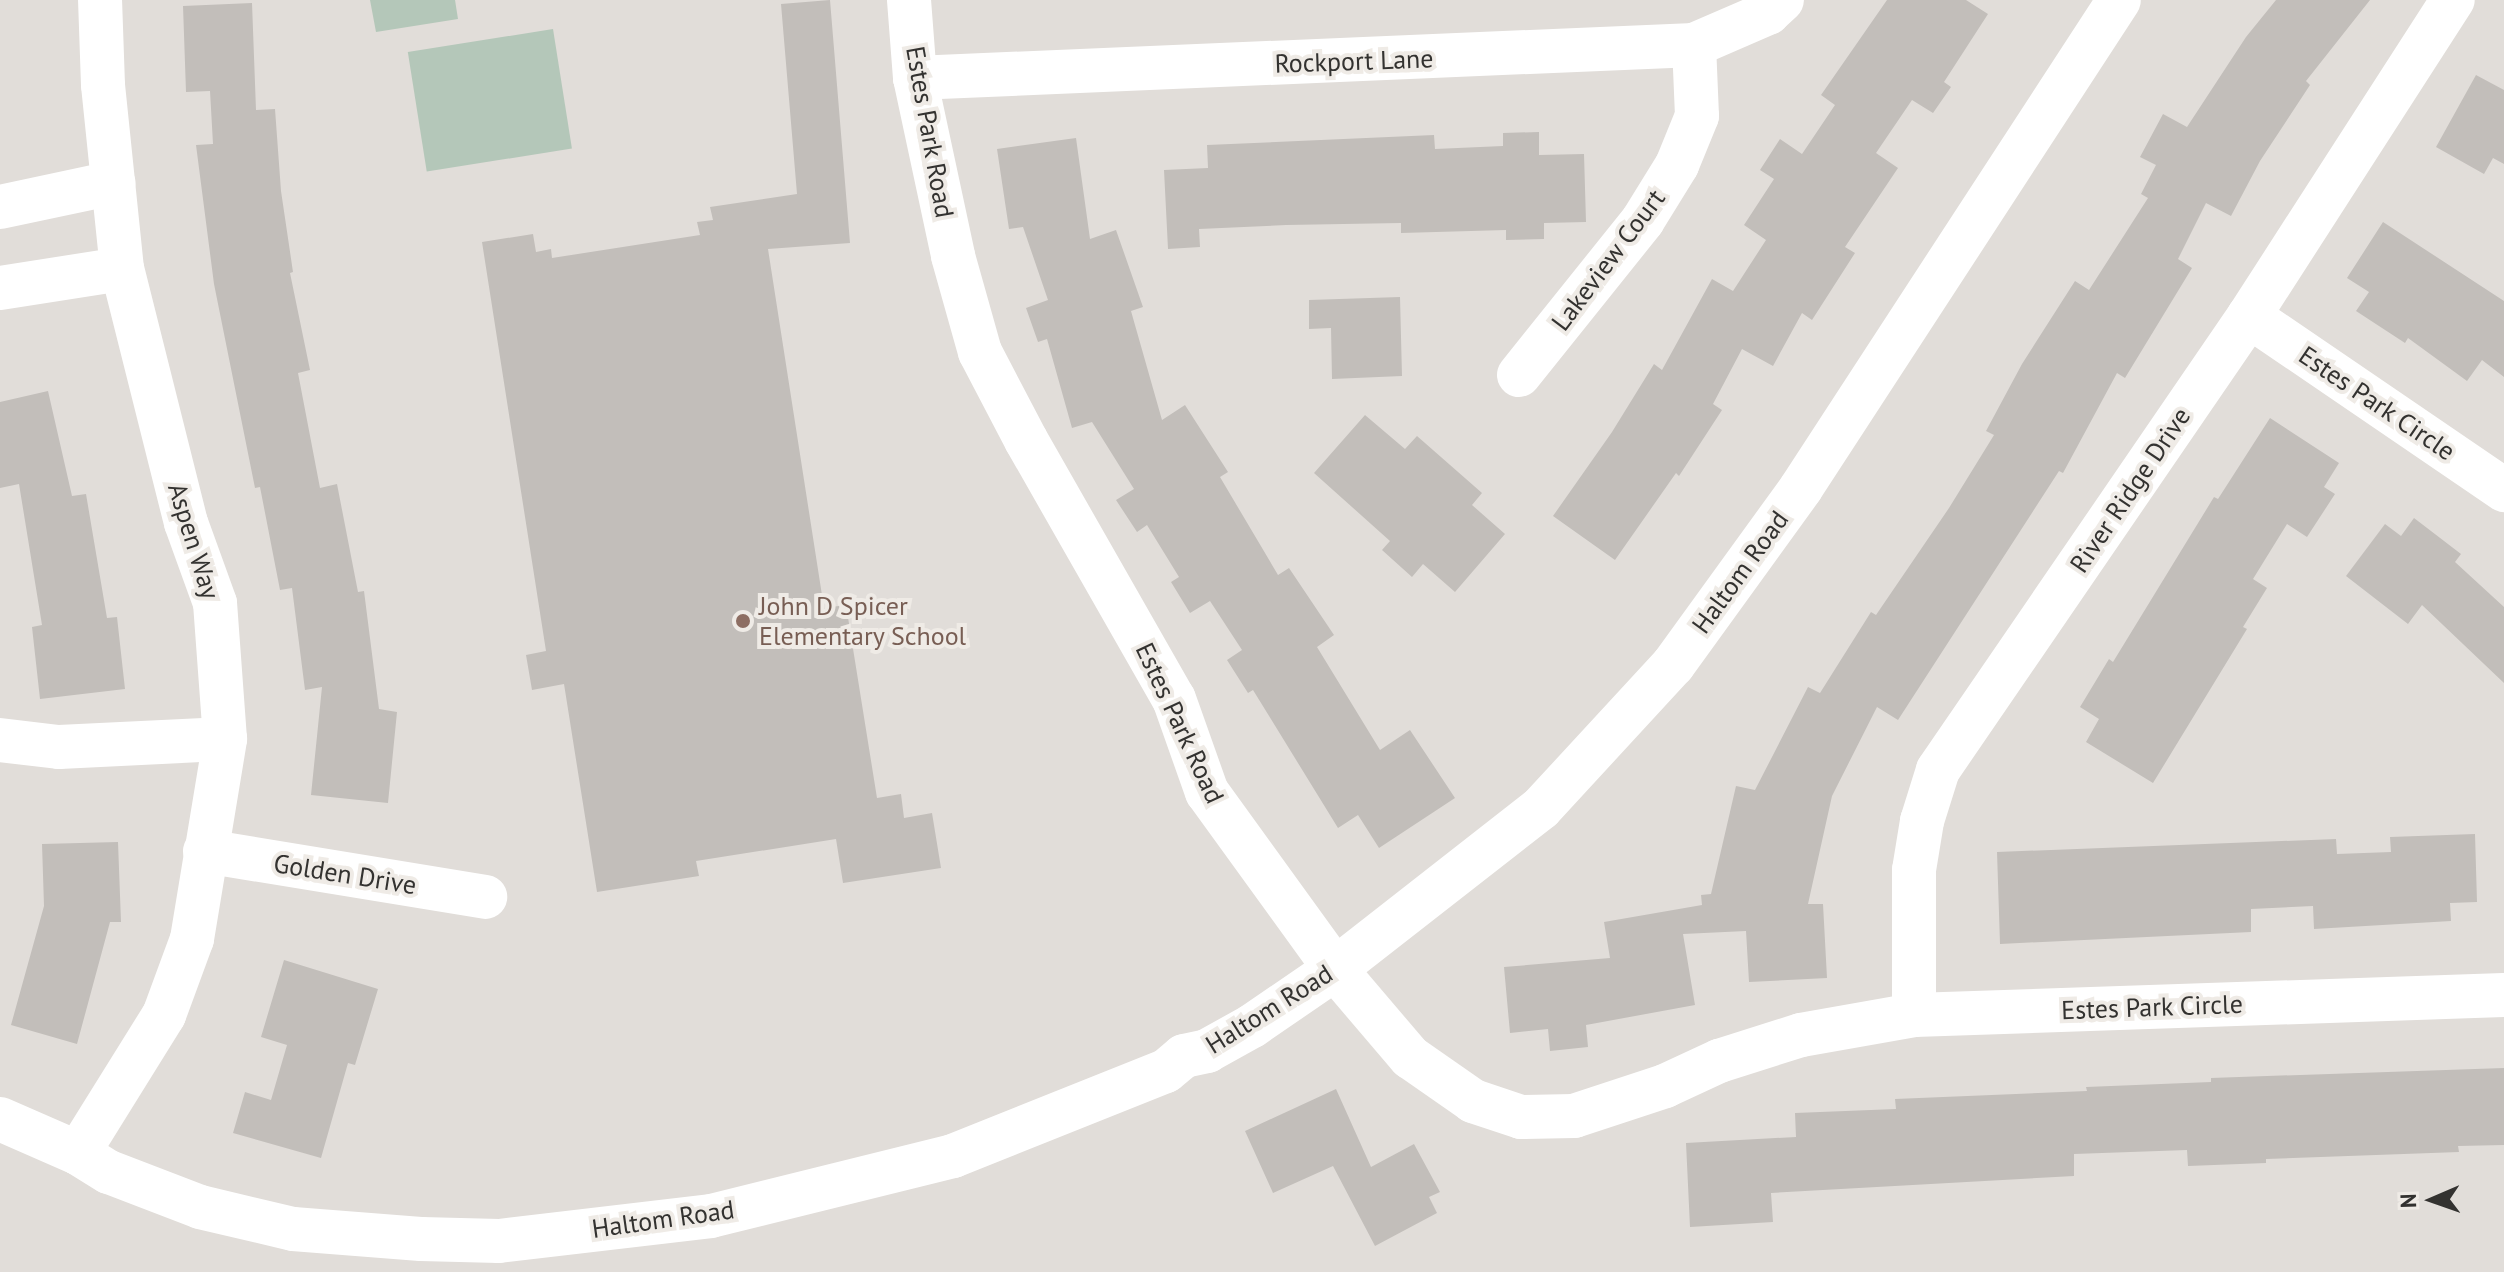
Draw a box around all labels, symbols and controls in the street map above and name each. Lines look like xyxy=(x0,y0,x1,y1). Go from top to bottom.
street label: Estes Park Road xyxy=(900,43,960,221)
street label: Rockport Lane xyxy=(1274,43,1434,79)
street label: Lakeview Court xyxy=(1545,183,1671,337)
street label: Estes Park Circle xyxy=(2293,339,2461,467)
street label: River Ridge Drive xyxy=(2063,401,2197,579)
street label: Aspen Way xyxy=(162,479,226,603)
street label: Haltom Road xyxy=(1685,505,1795,639)
place label: John D Spicer Elementary School xyxy=(759,590,967,652)
marker: John D Spicer Elementary School xyxy=(734,612,752,630)
street label: Estes Park Road xyxy=(1129,637,1231,809)
street label: Golden Drive xyxy=(271,847,419,901)
street label: Haltom Road xyxy=(1200,958,1338,1060)
street label: Estes Park Circle xyxy=(2060,988,2244,1026)
north arrow xyxy=(2392,1160,2472,1240)
text: N xyxy=(2394,1193,2422,1209)
street label: Haltom Road xyxy=(590,1194,736,1244)

